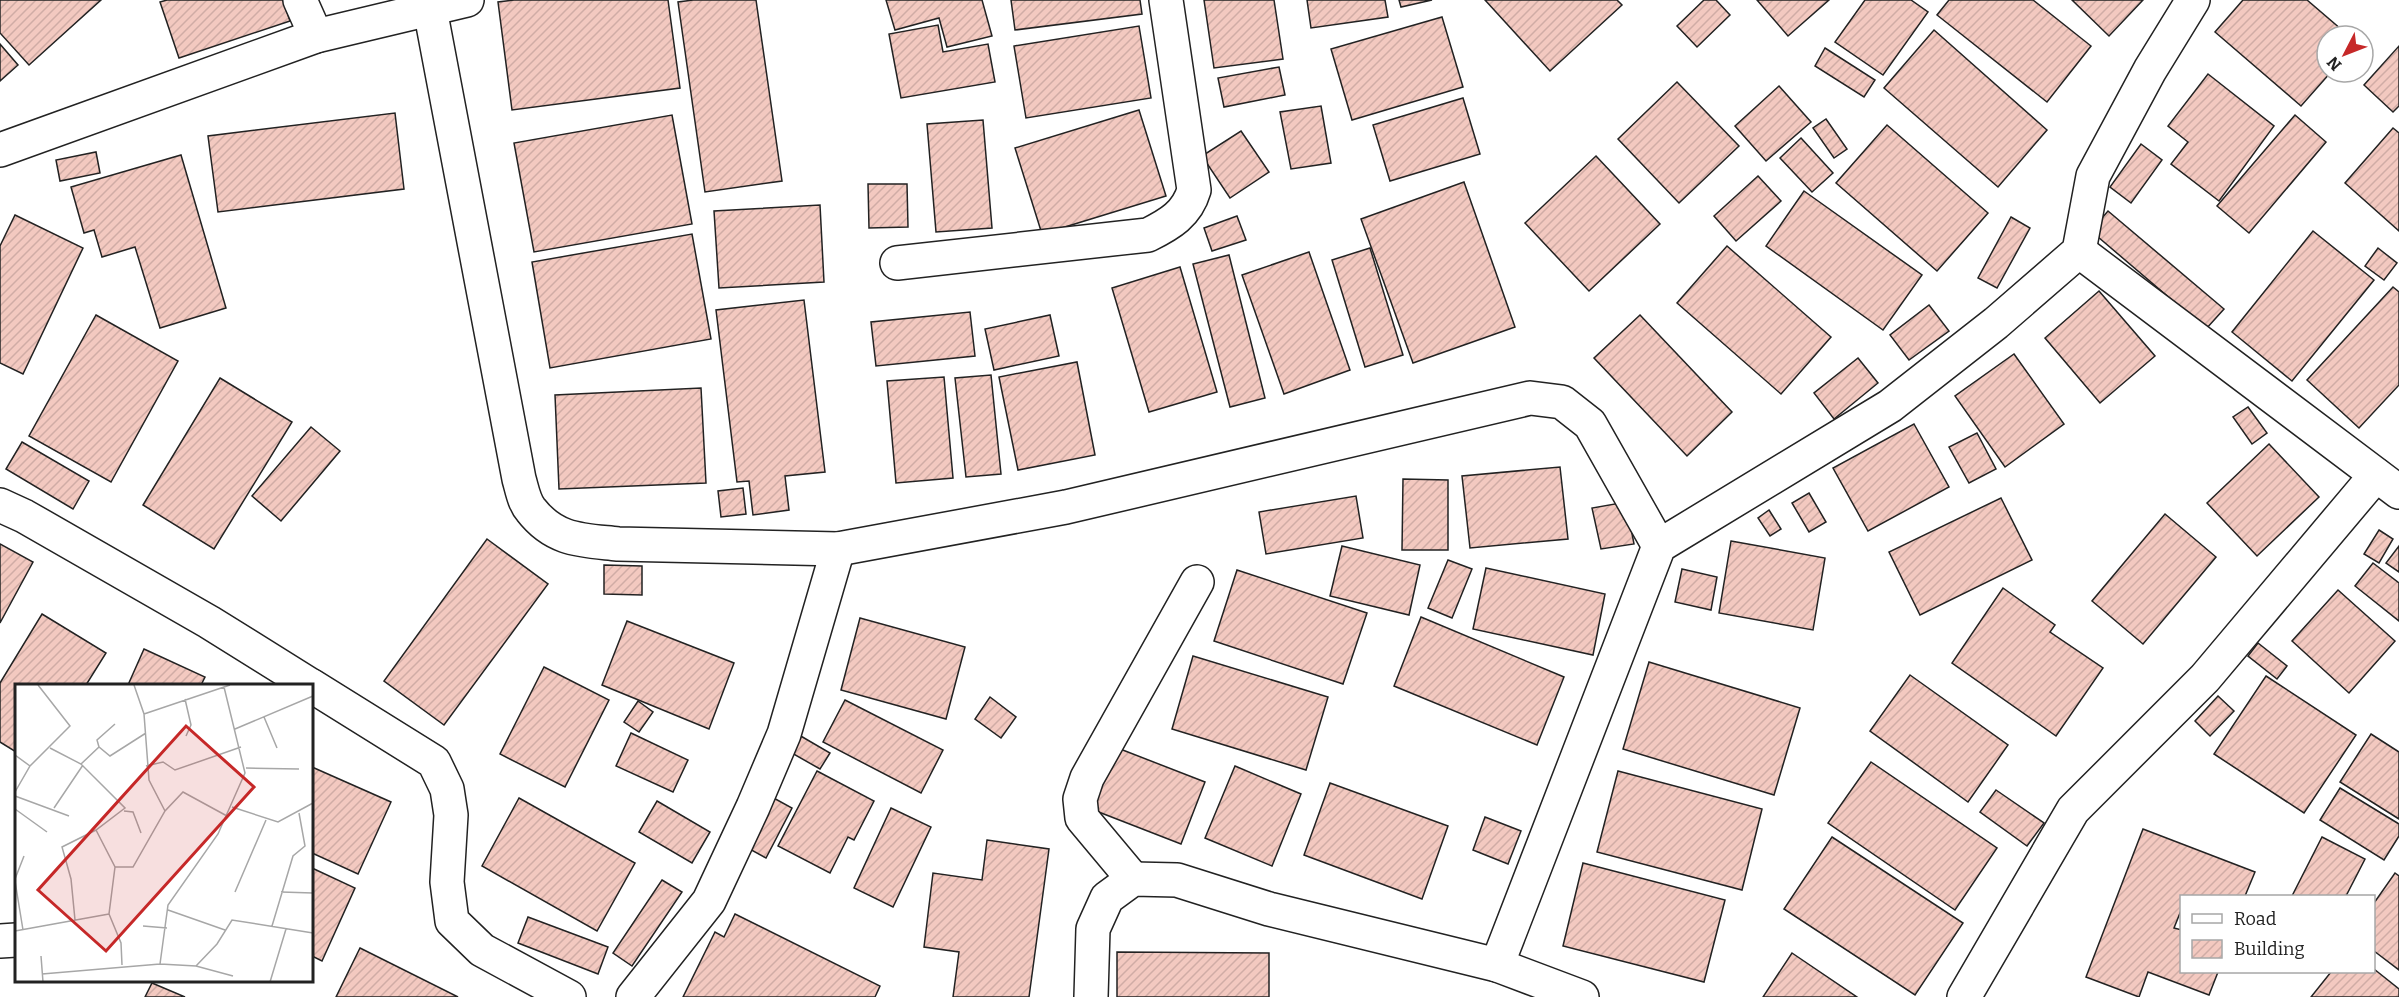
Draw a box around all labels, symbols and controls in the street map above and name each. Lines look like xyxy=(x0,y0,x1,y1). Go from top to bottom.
north arrow xyxy=(2315,24,2375,84)
text: N xyxy=(2323,53,2345,75)
inset map xyxy=(15,684,314,982)
legend xyxy=(2180,895,2375,973)
text: Road xyxy=(2234,908,2277,930)
text: Building xyxy=(2234,938,2305,960)

